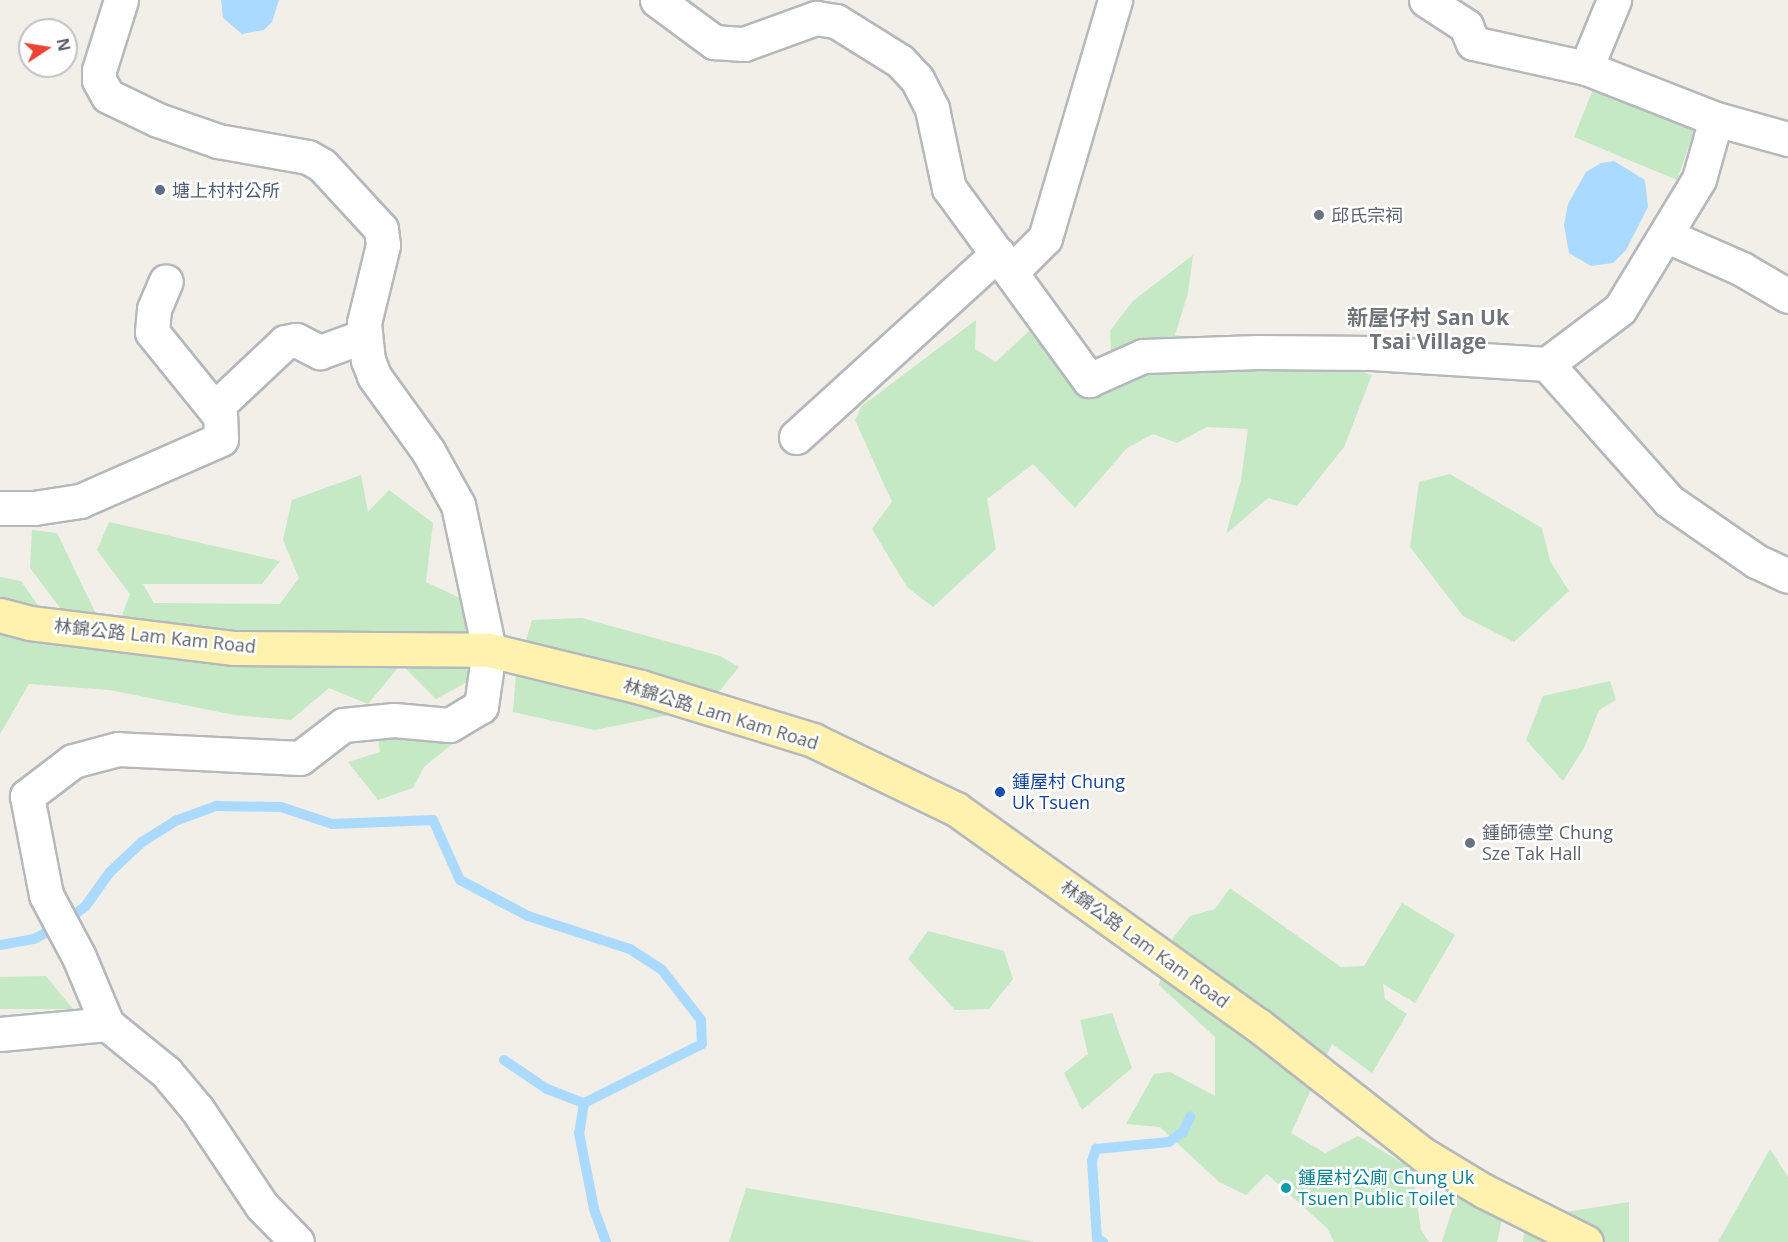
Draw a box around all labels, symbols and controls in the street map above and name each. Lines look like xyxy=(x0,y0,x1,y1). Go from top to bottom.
north arrow xyxy=(18,18,78,78)
text: N xyxy=(52,36,76,53)
place label: 塘上村村公所 xyxy=(172,179,280,201)
marker: 塘上村村公所 xyxy=(153,183,167,197)
place label: 邱氏宗祠 xyxy=(1331,204,1403,226)
marker: 邱氏宗祠 xyxy=(1312,208,1326,222)
district label: 新屋仔村 San Uk Tsai Village xyxy=(1347,304,1509,354)
street label: 林錦公路 Lam Kam Road xyxy=(53,615,257,657)
street label: 林錦公路 Lam Kam Road xyxy=(621,674,821,754)
place label: 鍾屋村 Chung Uk Tsuen xyxy=(1012,771,1125,814)
marker: 鍾屋村 Chung Uk Tsuen xyxy=(993,785,1007,799)
place label: 鍾師德堂 Chung Sze Tak Hall xyxy=(1482,822,1613,864)
marker: 鍾師德堂 Chung Sze Tak Hall xyxy=(1463,836,1477,850)
street label: 林錦公路 Lam Kam Road xyxy=(1057,876,1233,1012)
place label: 鍾屋村公廁 Chung Uk Tsuen Public Toilet xyxy=(1298,1167,1474,1210)
marker: 鍾屋村公廁 Chung Uk Tsuen Public Toilet xyxy=(1279,1181,1293,1195)

